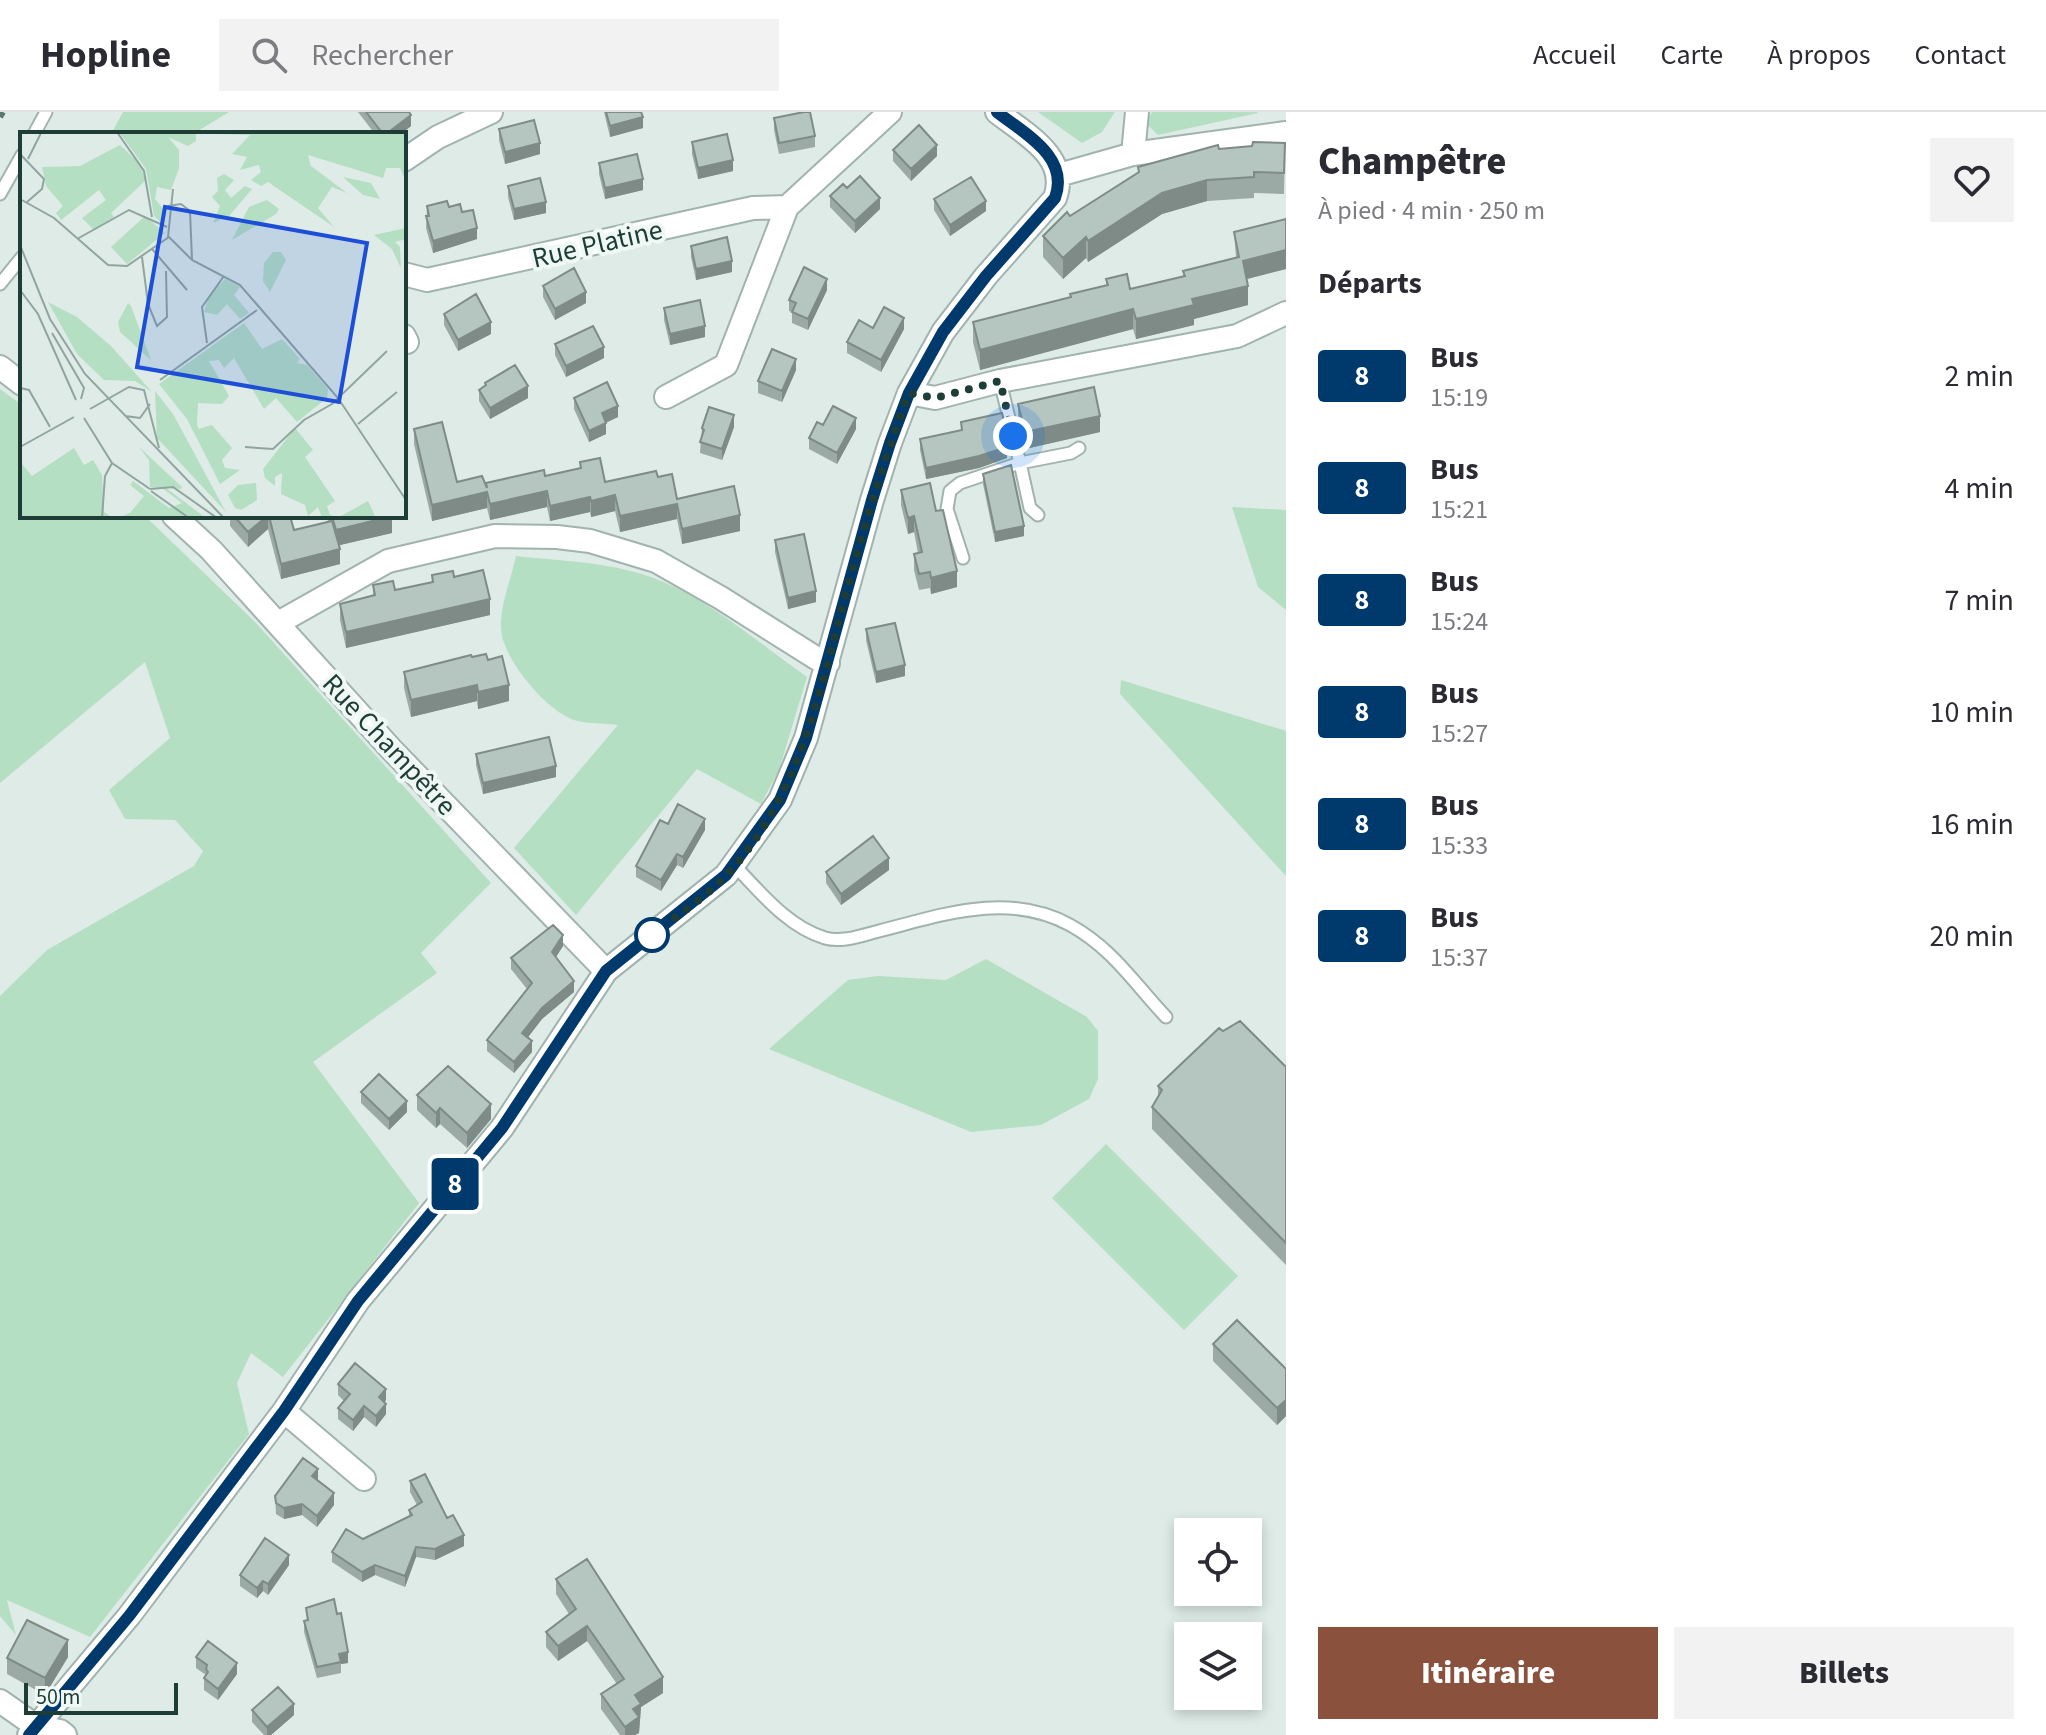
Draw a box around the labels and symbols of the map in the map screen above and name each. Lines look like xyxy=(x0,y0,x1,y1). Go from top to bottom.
inset map xyxy=(20,132,406,518)
street label: Rue Platine xyxy=(528,210,666,278)
your location xyxy=(993,416,1033,456)
street label: Rue Champêtre xyxy=(313,665,466,825)
unlabelled marker xyxy=(635,918,669,952)
line badge: 8 xyxy=(429,1158,481,1210)
scale bar xyxy=(24,1679,178,1715)

